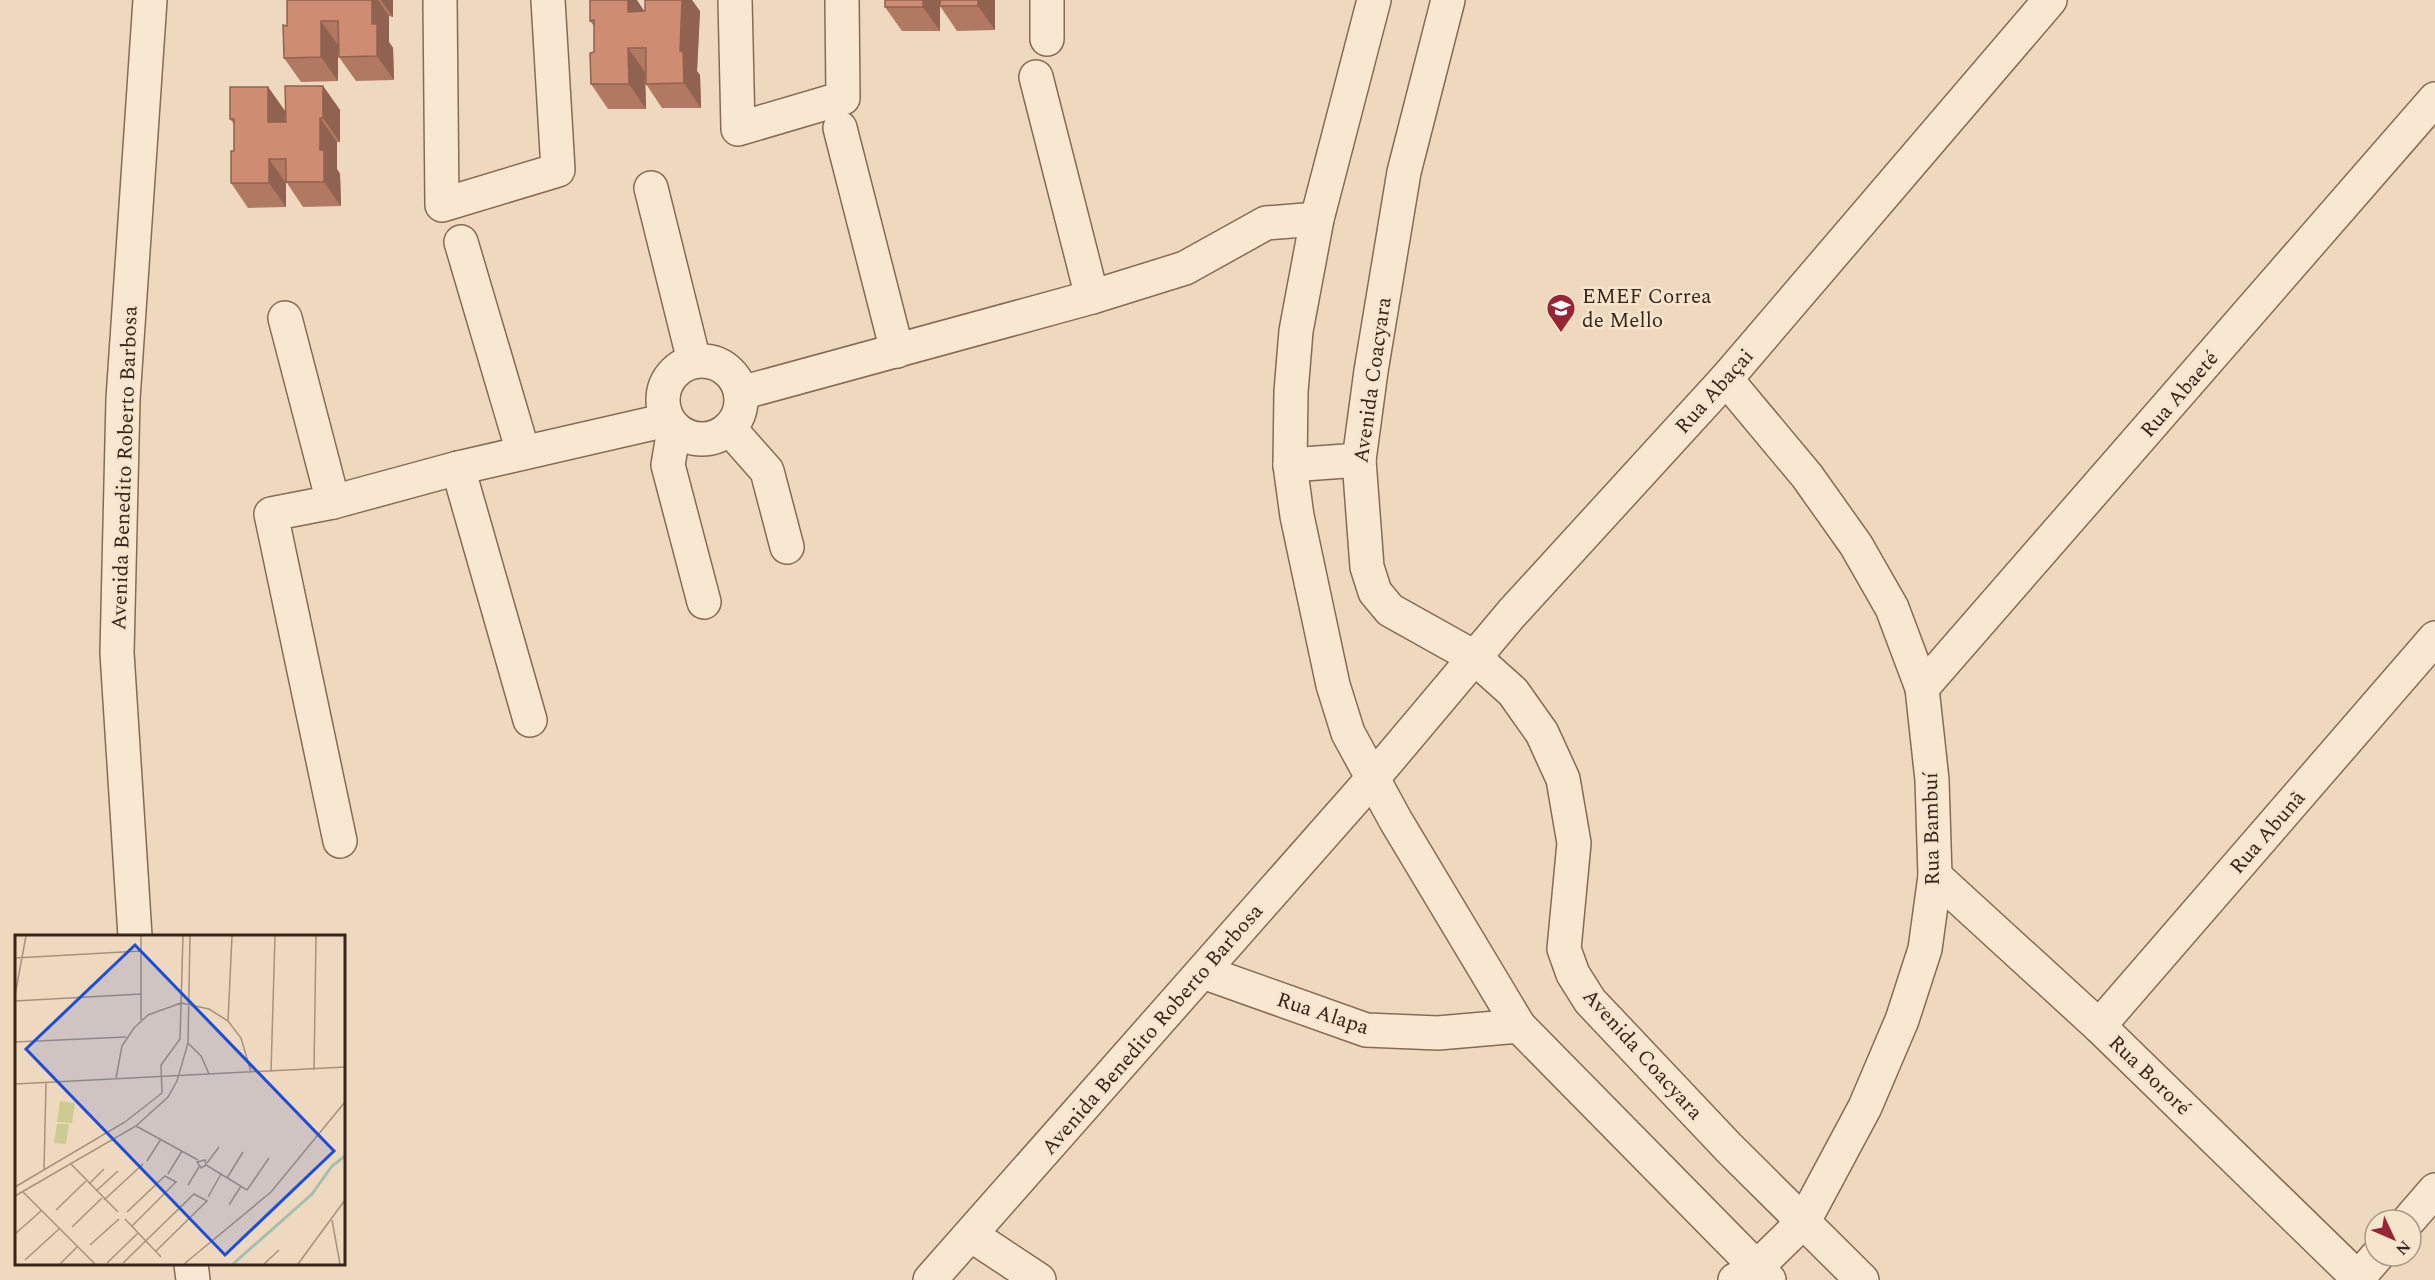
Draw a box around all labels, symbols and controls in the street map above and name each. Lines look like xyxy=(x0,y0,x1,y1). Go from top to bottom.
place label: EMEF Correa de Mello xyxy=(1582,281,1712,337)
school or university icon: EMEF Correa de Mello xyxy=(1545,292,1577,334)
street label: Avenida Coacyara xyxy=(1346,294,1401,465)
street label: Avenida Benedito Roberto Barbosa xyxy=(103,305,147,631)
street label: Rua Abaçai xyxy=(1668,342,1762,442)
street label: Rua Abaeté xyxy=(2133,344,2227,445)
street label: Rua Bambuí xyxy=(1915,771,1949,886)
street label: Rua Abunã xyxy=(2222,783,2314,882)
street label: Avenida Benedito Roberto Barbosa xyxy=(1034,896,1272,1163)
inset map xyxy=(15,935,345,1265)
street label: Avenida Coacyara xyxy=(1574,982,1711,1128)
street label: Rua Alapa xyxy=(1272,984,1374,1044)
street label: Rua Bororé xyxy=(2101,1028,2198,1124)
north arrow xyxy=(2363,1208,2423,1268)
text: N xyxy=(2390,1235,2416,1261)

